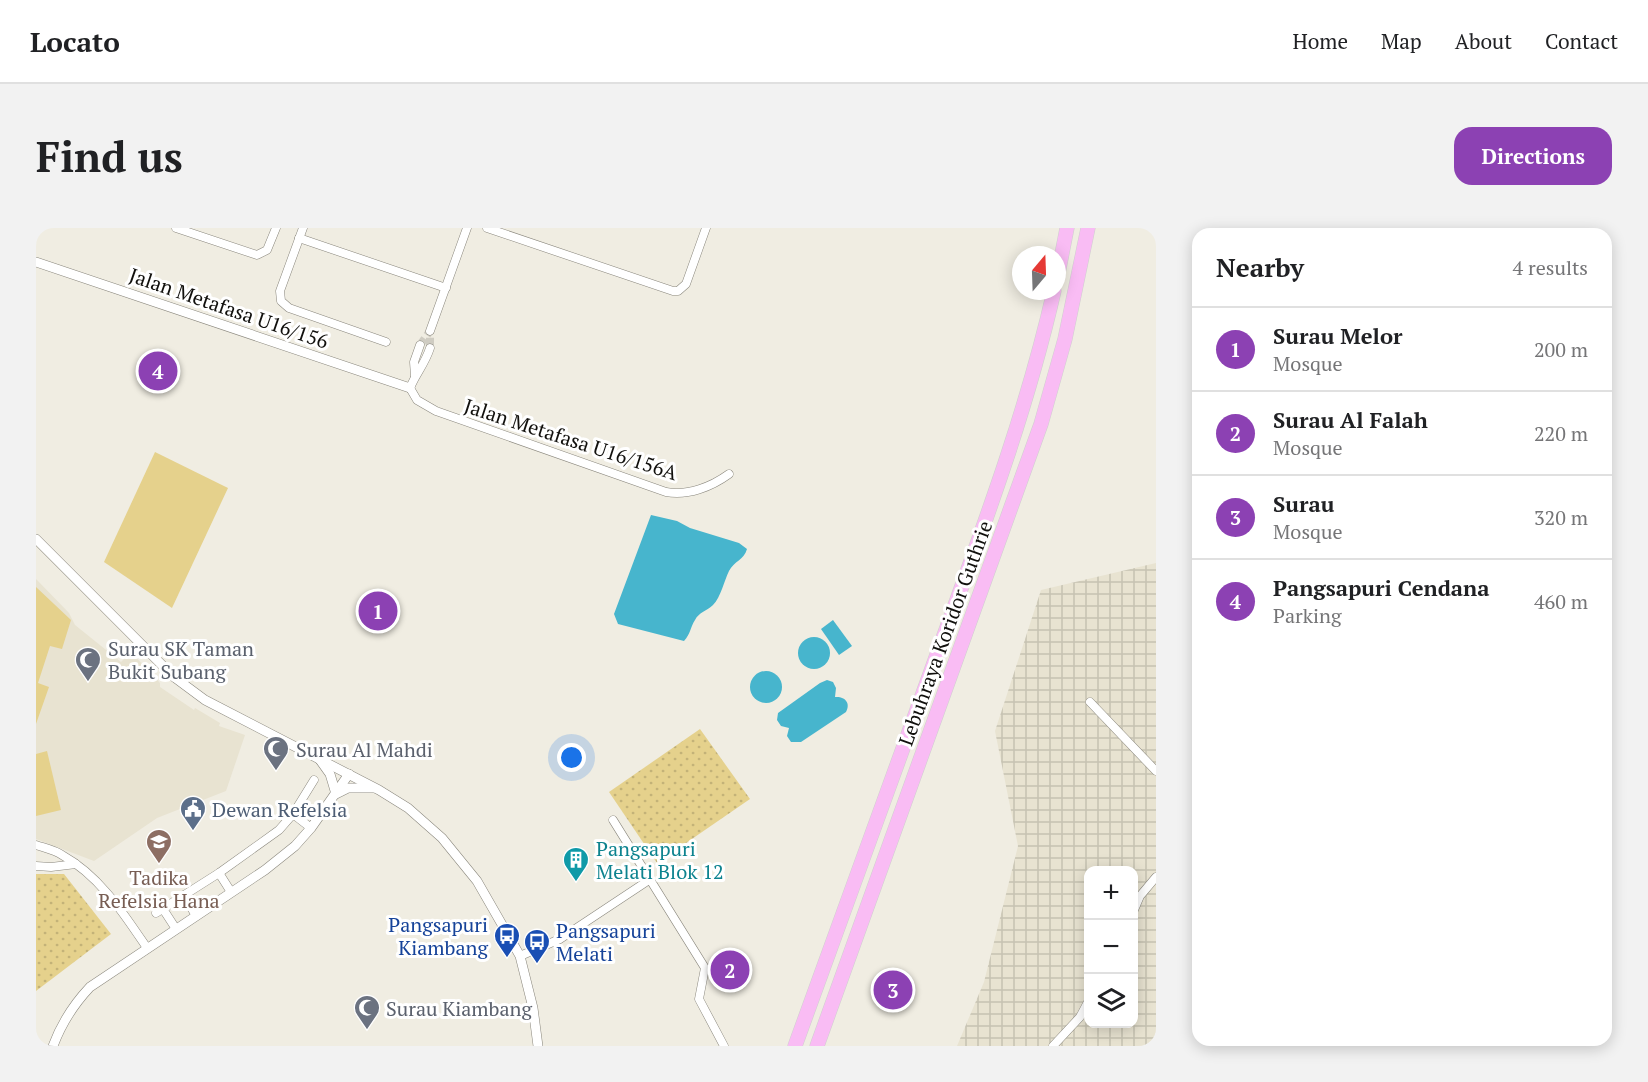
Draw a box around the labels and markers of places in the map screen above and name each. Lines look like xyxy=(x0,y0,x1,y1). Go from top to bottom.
pin: 4 xyxy=(138,348,178,394)
pin: 1 xyxy=(358,588,398,634)
place label: Surau SK Taman Bukit Subang xyxy=(108,635,254,685)
mosque icon: Surau SK Taman Bukit Subang xyxy=(73,645,103,683)
mosque icon: Surau Al Mahdi xyxy=(261,734,291,772)
place label: Surau Al Mahdi xyxy=(296,736,433,763)
public building icon: Dewan Refelsia xyxy=(178,794,208,832)
place label: Dewan Refelsia xyxy=(212,796,347,823)
school or university icon: Tadika Refelsia Hana xyxy=(144,827,174,865)
place label: Pangsapuri Melati Blok 12 xyxy=(596,835,724,885)
building icon: Pangsapuri Melati Blok 12 xyxy=(561,845,591,883)
place label: Tadika Refelsia Hana xyxy=(98,864,220,914)
place label: Pangsapuri Kiambang xyxy=(388,911,488,961)
place label: Pangsapuri Melati xyxy=(556,917,656,967)
bus stop icon: Pangsapuri Kiambang xyxy=(492,921,522,959)
bus stop icon: Pangsapuri Melati xyxy=(522,927,552,965)
pin: 2 xyxy=(710,948,750,992)
pin: 3 xyxy=(874,968,912,1012)
mosque icon: Surau Kiambang xyxy=(352,993,382,1031)
place label: Surau Kiambang xyxy=(386,995,532,1022)

